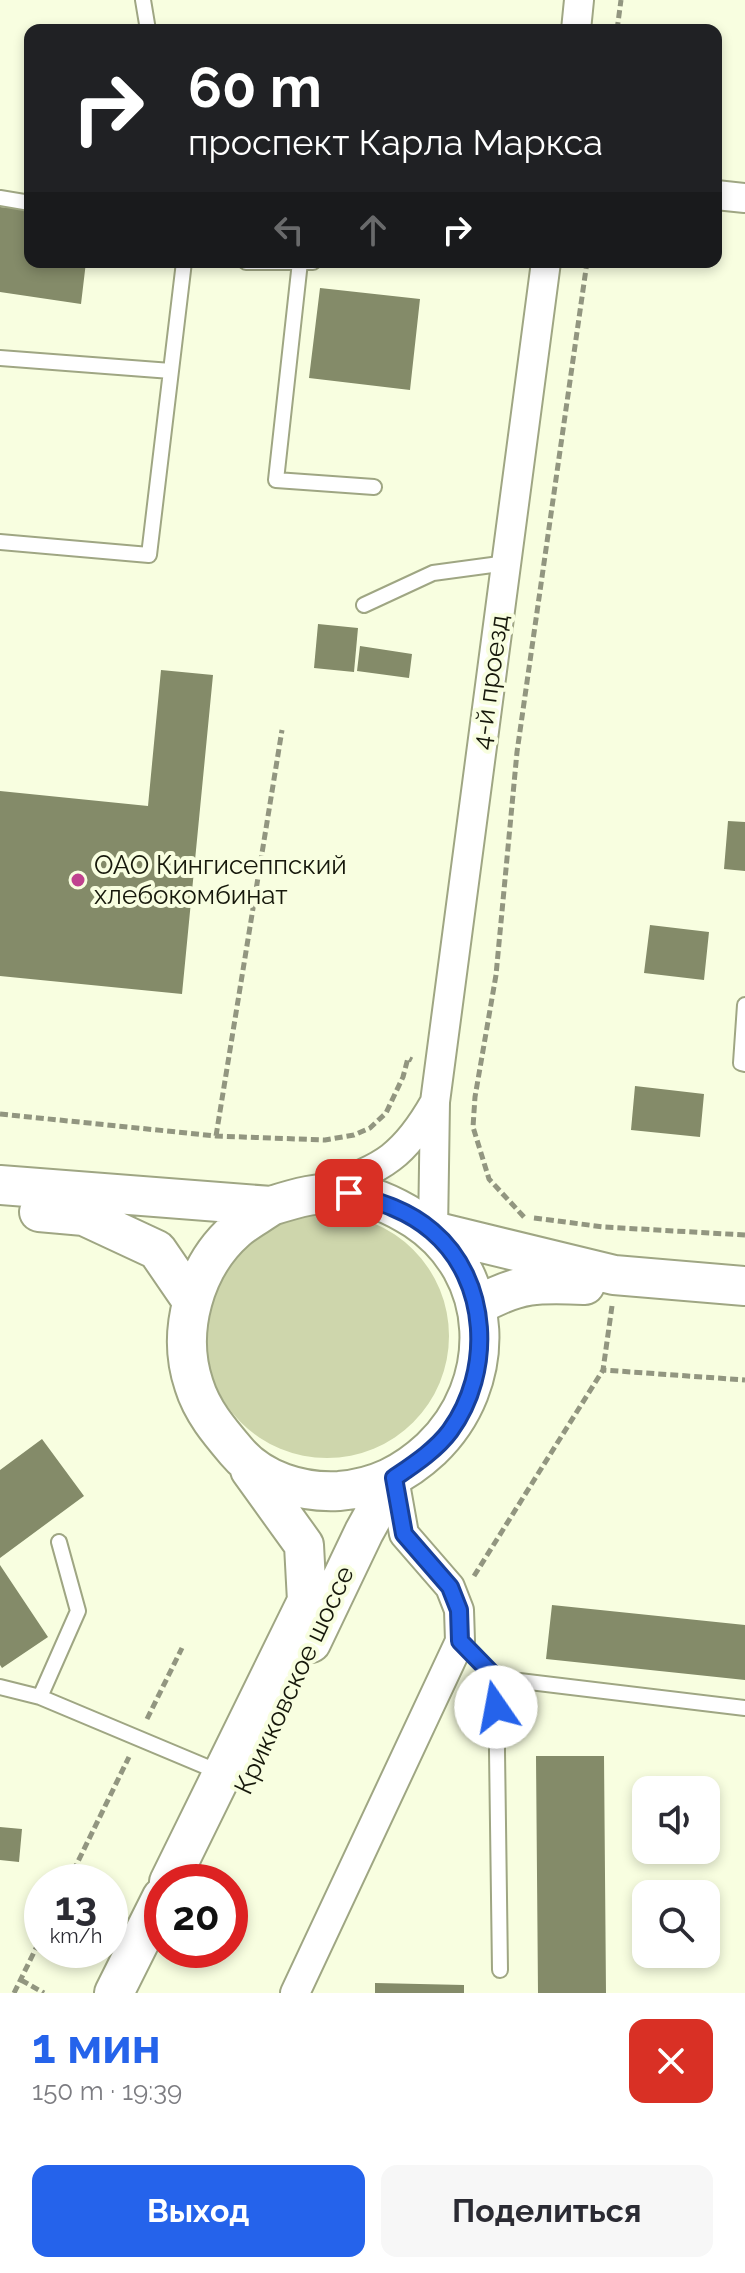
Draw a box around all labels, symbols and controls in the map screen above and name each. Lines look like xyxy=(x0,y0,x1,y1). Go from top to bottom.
text: 60 m xyxy=(188,54,322,120)
icon: right xyxy=(56,56,160,160)
text: проспект Карла Маркса xyxy=(188,121,603,163)
icon: left xyxy=(267,208,311,252)
icon: ahead xyxy=(351,208,395,252)
icon: right xyxy=(435,208,479,252)
street label: 4-й проезд xyxy=(466,613,514,751)
place label: ОАО Кингисеппский хлебокомбинат xyxy=(94,850,347,910)
marker: ОАО Кингисеппский хлебокомбинат xyxy=(69,871,87,889)
pin xyxy=(315,1159,383,1227)
icon: arrive xyxy=(327,1171,371,1215)
street label: Крикковское шоссе xyxy=(228,1561,360,1799)
position arrow xyxy=(454,1665,538,1749)
map controls xyxy=(632,1776,720,1968)
button: sound xyxy=(632,1776,720,1864)
speed limit sign: 20 xyxy=(144,1864,248,1968)
button: search xyxy=(632,1880,720,1968)
text: 13 xyxy=(55,1882,97,1929)
text: km/h xyxy=(50,1924,102,1948)
text: 1 мин xyxy=(32,2018,161,2074)
button: close xyxy=(629,2019,713,2103)
text: 150 m · 19:39 xyxy=(32,2076,182,2106)
button: Выход xyxy=(32,2165,365,2257)
button: Поделиться xyxy=(381,2165,713,2257)

